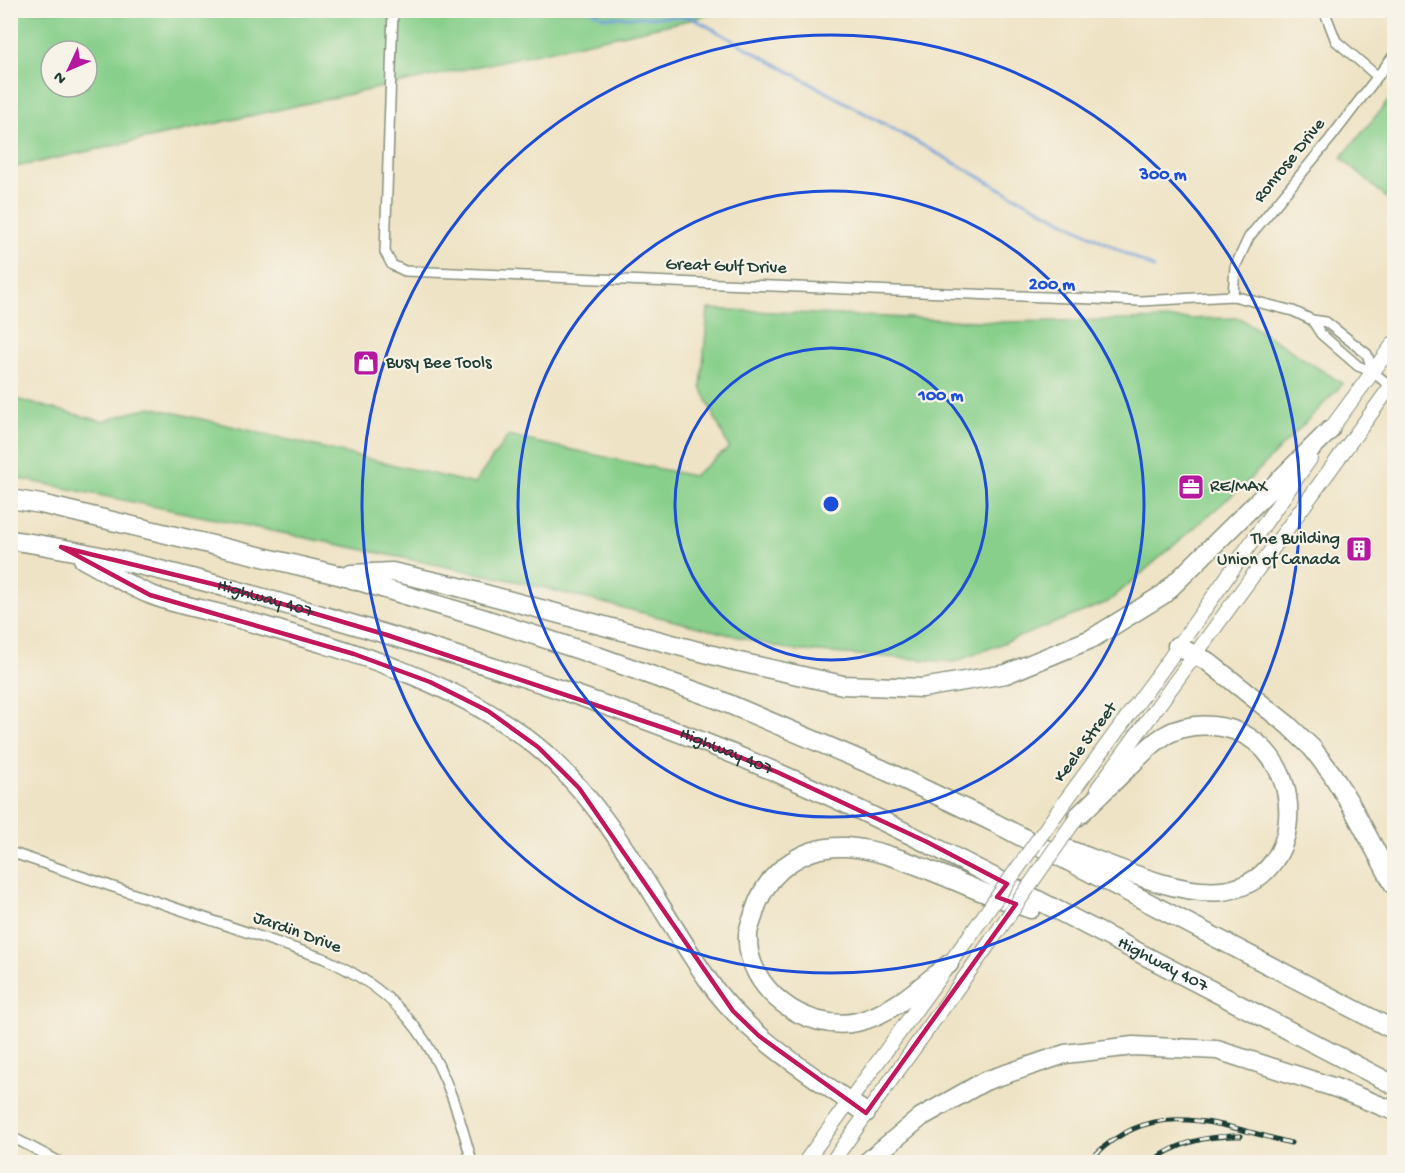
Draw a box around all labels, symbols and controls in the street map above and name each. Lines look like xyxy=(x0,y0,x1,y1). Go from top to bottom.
north arrow xyxy=(39,39,99,99)
text: N xyxy=(50,66,71,87)
street label: Ronrose Drive xyxy=(1250,114,1331,207)
text: 300 m xyxy=(1139,165,1187,186)
street label: Great Gulf Drive xyxy=(665,254,788,280)
text: 200 m xyxy=(1029,275,1075,296)
shop icon: Busy Bee Tools xyxy=(351,348,381,378)
place label: Busy Bee Tools xyxy=(385,353,493,374)
text: 100 m xyxy=(918,386,964,407)
office icon: RE/MAX xyxy=(1176,472,1206,502)
place label: RE/MAX xyxy=(1210,477,1269,498)
centre of rings xyxy=(821,494,841,514)
place label: The Building Union of Canada xyxy=(1217,529,1341,571)
building icon: The Building Union of Canada xyxy=(1344,534,1374,564)
street label: Highway 407 xyxy=(215,575,316,623)
street label: Keele Street xyxy=(1050,697,1123,787)
street label: Highway 407 xyxy=(676,723,777,780)
street label: Jardin Drive xyxy=(250,907,345,959)
street label: Highway 407 xyxy=(1114,932,1212,997)

